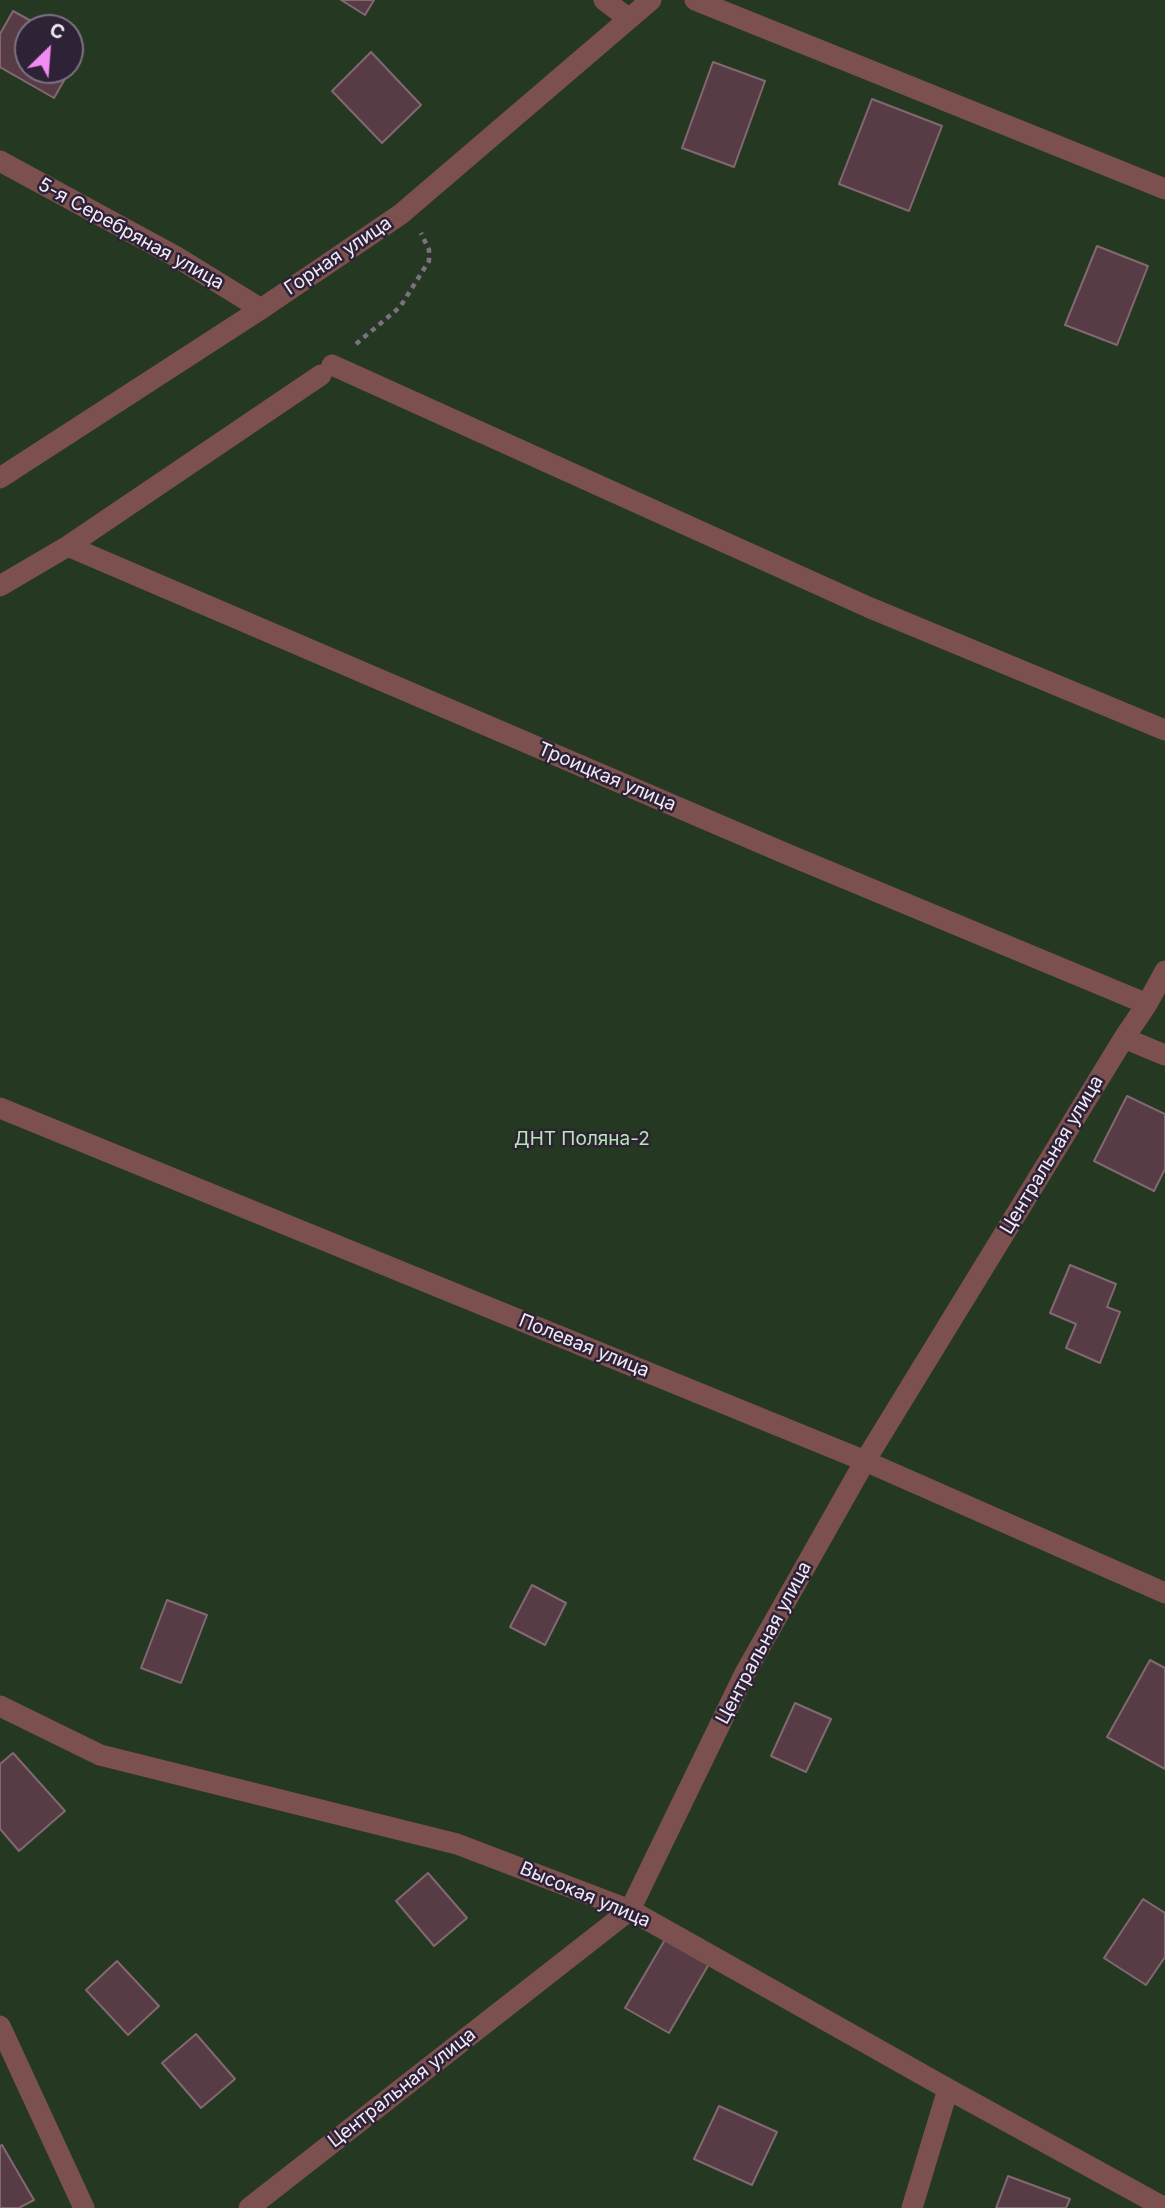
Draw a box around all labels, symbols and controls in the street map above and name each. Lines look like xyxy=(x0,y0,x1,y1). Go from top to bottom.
north arrow xyxy=(14,14,84,84)
text: С xyxy=(46,18,68,45)
street label: 5-я Серебряная улица xyxy=(34,173,228,295)
street label: Горная улица xyxy=(280,212,396,300)
street label: Троицкая улица xyxy=(535,738,679,816)
street label: Центральная улица xyxy=(996,1072,1108,1238)
park label: ДНТ Поляна-2 xyxy=(514,1128,650,1150)
street label: Полевая улица xyxy=(515,1309,653,1383)
street label: Центральная улица xyxy=(711,1558,817,1728)
street label: Высокая улица xyxy=(516,1857,654,1933)
street label: Центральная улица xyxy=(324,2023,480,2153)

